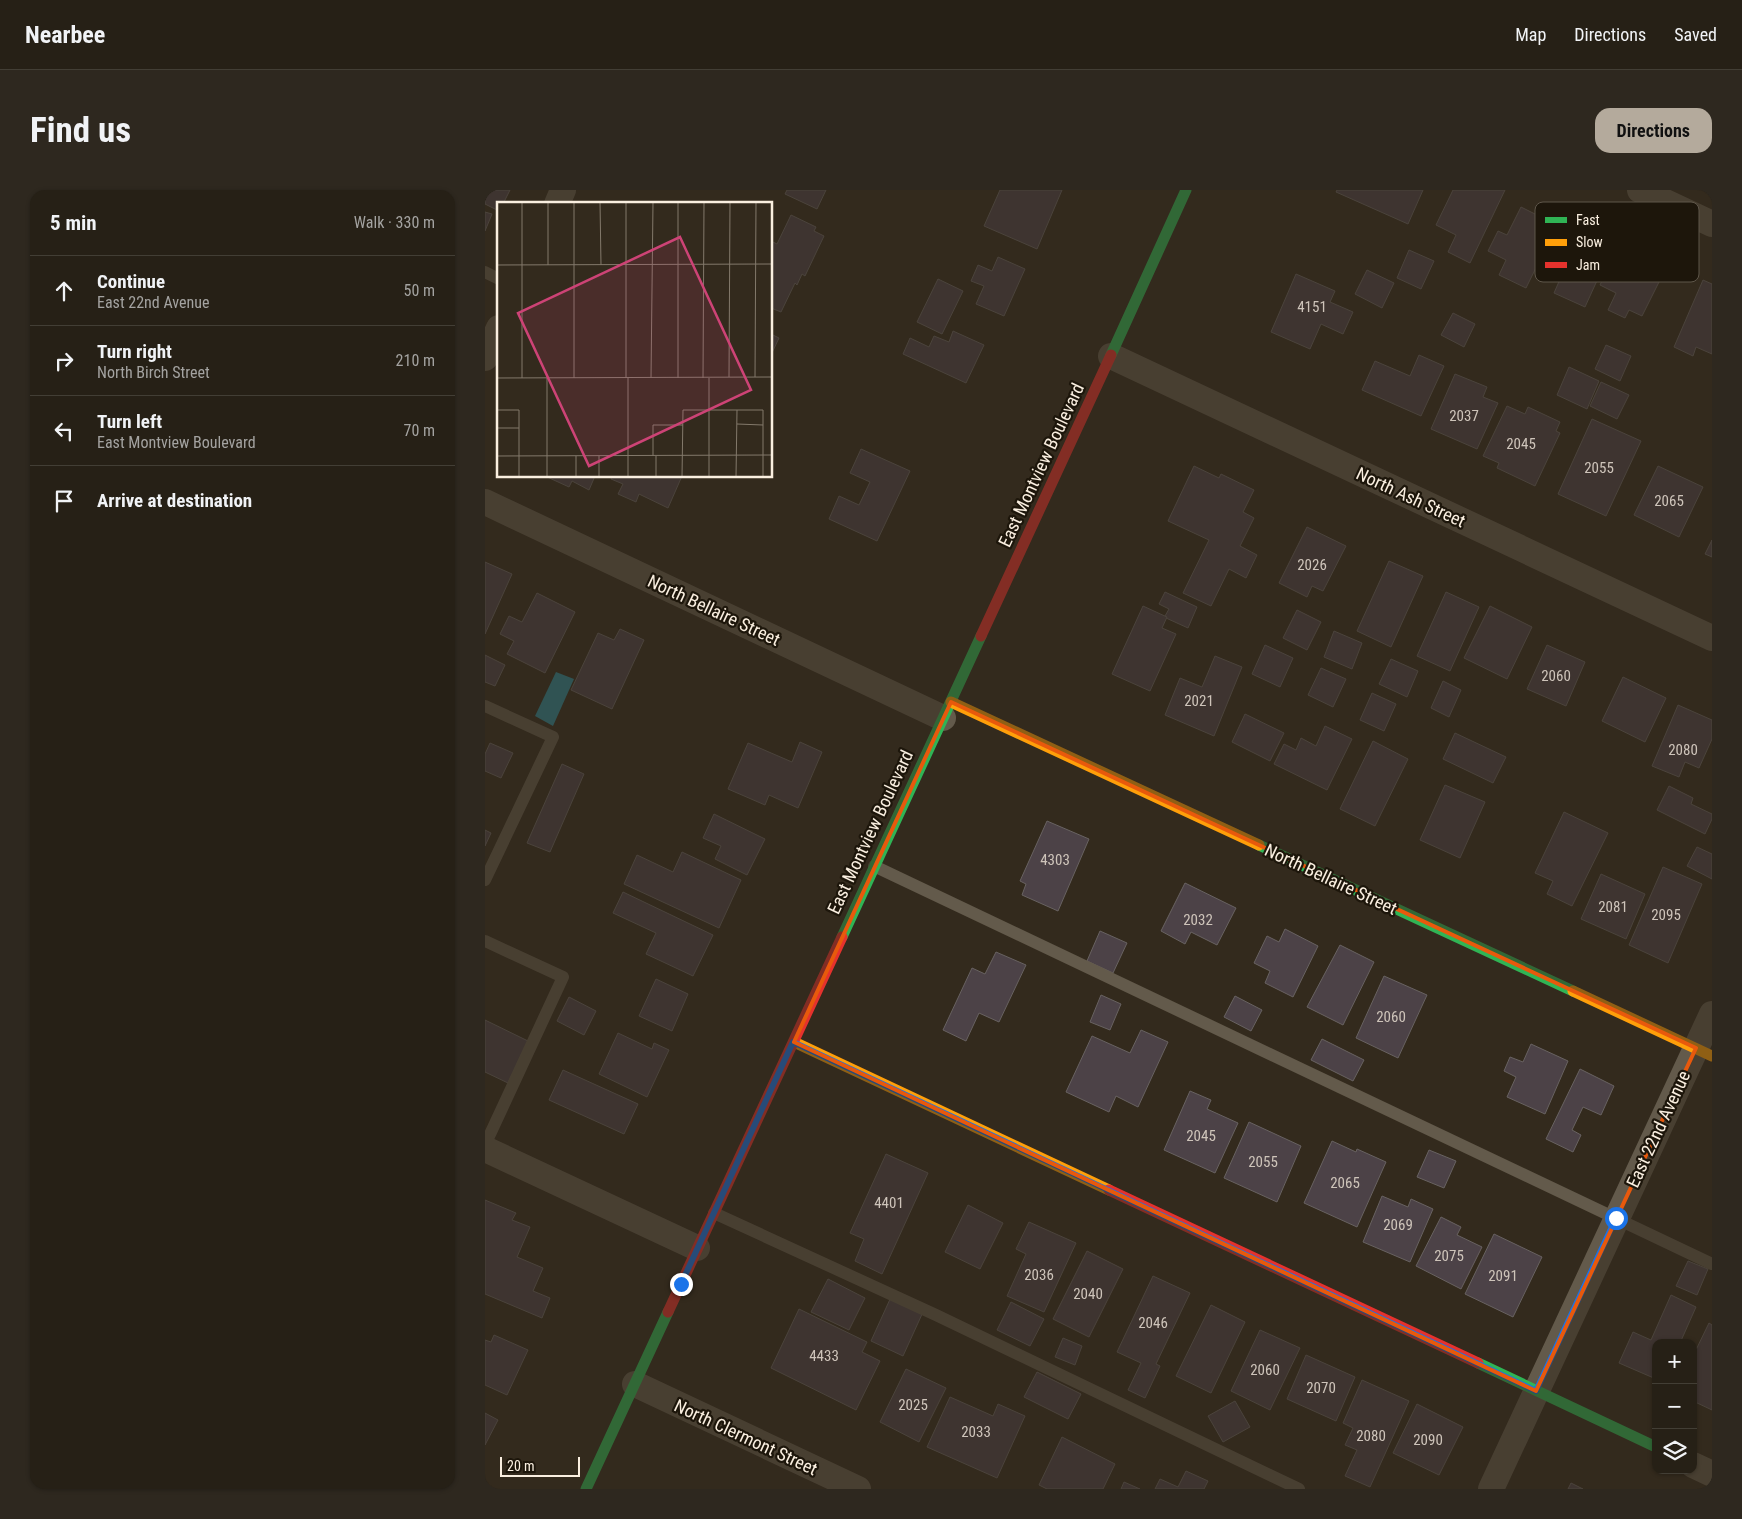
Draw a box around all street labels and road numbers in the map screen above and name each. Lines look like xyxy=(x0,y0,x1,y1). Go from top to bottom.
street label: East Montview Boulevard xyxy=(994,380,1088,550)
street label: North Ash Street xyxy=(1353,463,1469,531)
street label: North Bellaire Street xyxy=(644,570,784,650)
street label: East Montview Boulevard xyxy=(823,747,917,917)
street label: North Bellaire Street xyxy=(1261,839,1401,919)
street label: East 22nd Avenue xyxy=(1622,1067,1694,1191)
street label: North Clermont Street xyxy=(671,1395,821,1479)

